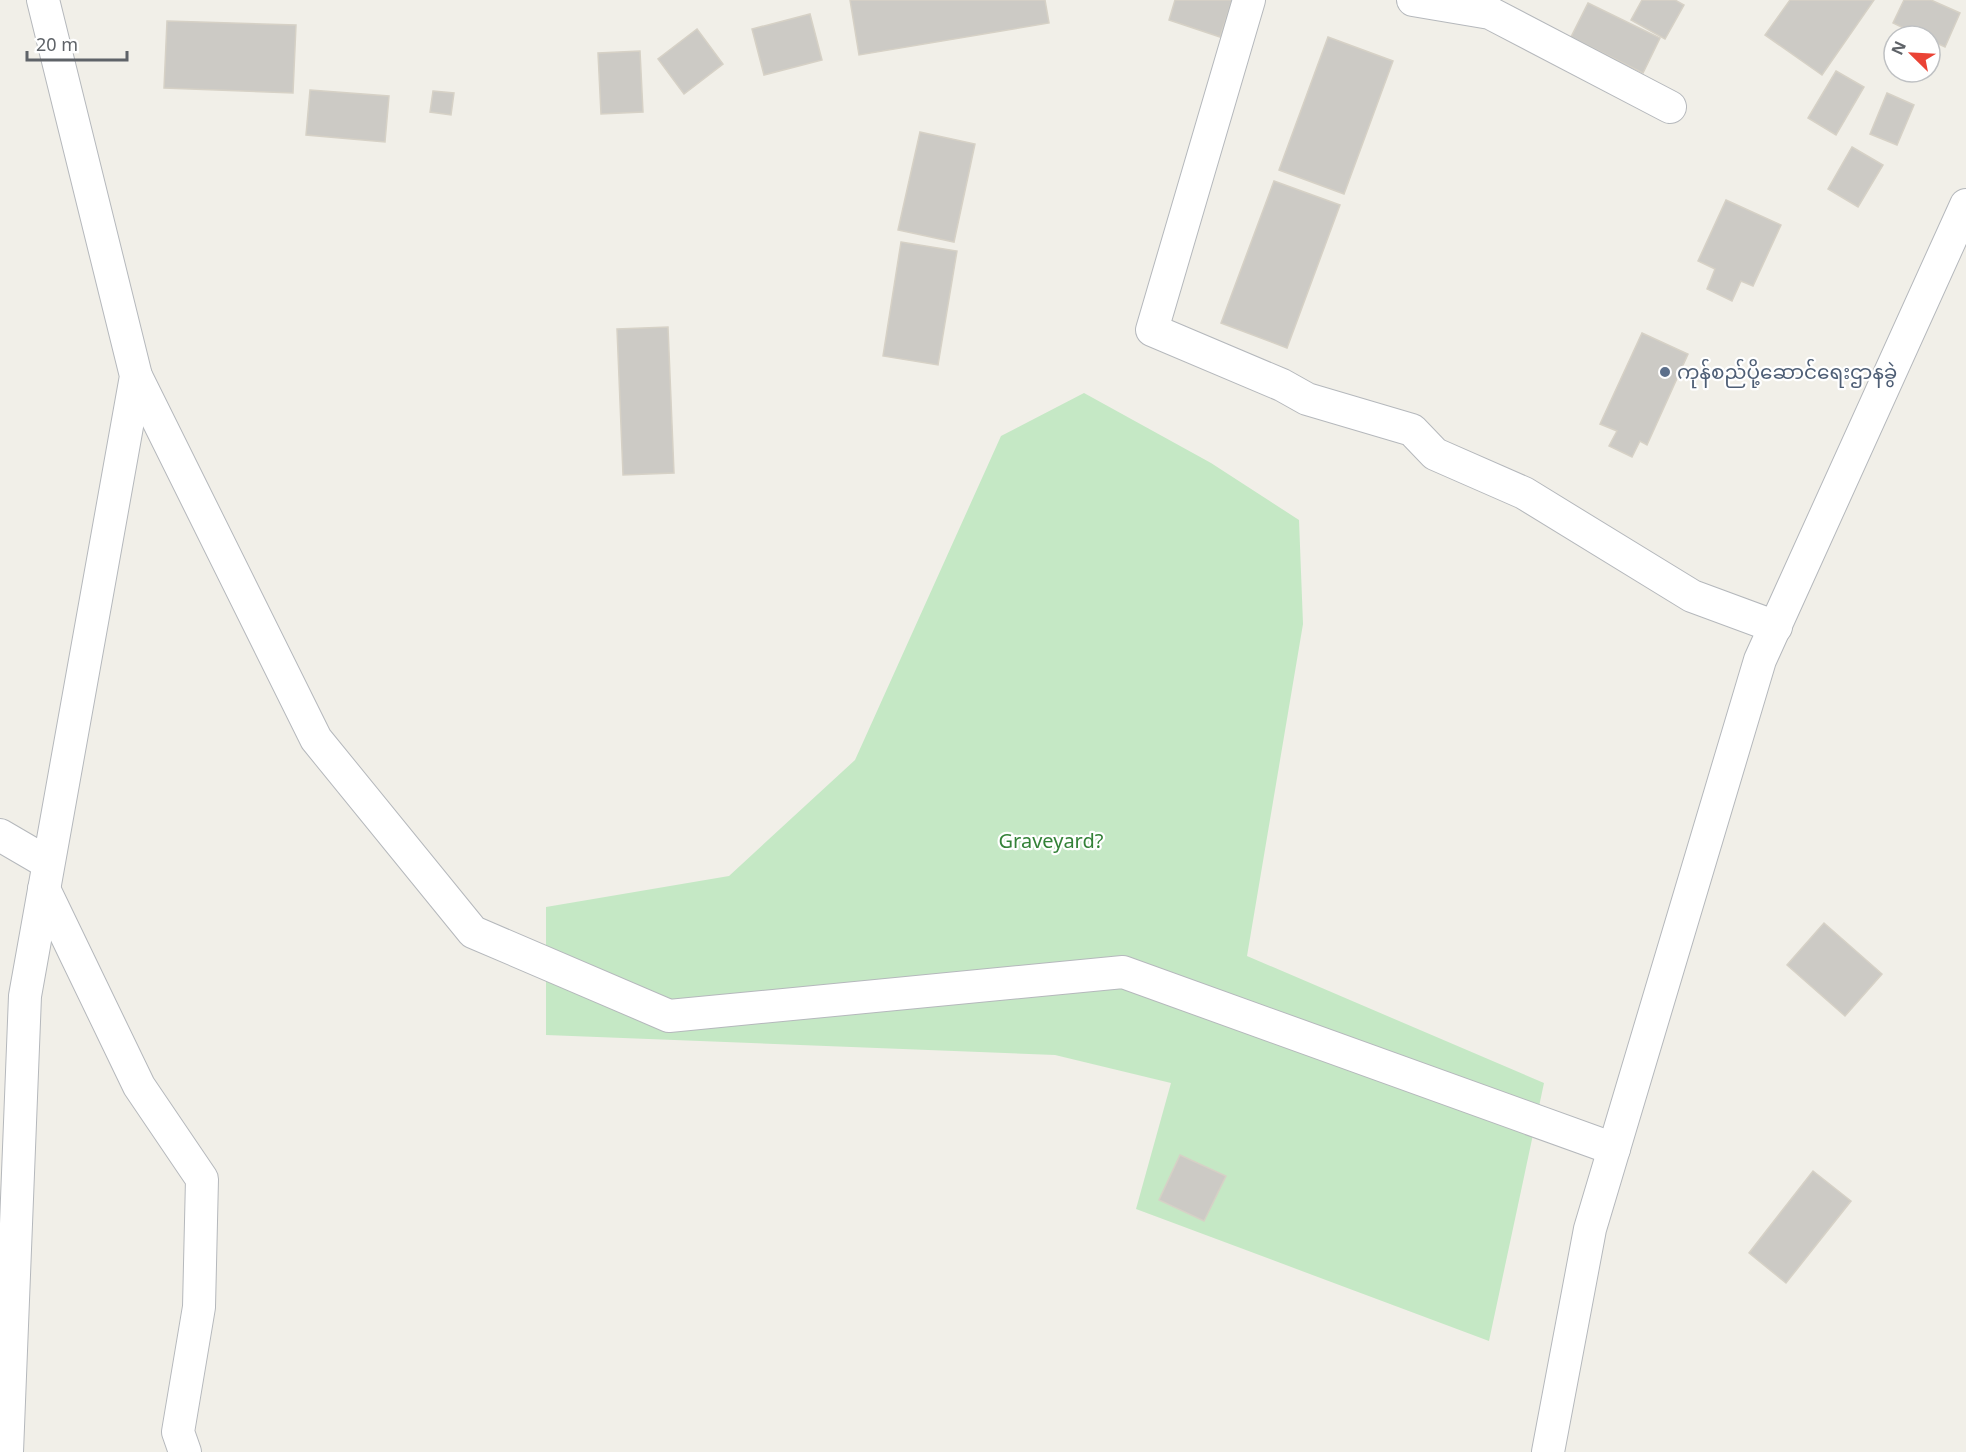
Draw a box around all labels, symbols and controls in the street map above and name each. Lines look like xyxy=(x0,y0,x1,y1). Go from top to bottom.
scale bar xyxy=(27,24,128,62)
north arrow xyxy=(1882,24,1942,84)
text: 20 m xyxy=(36,32,78,56)
text: N xyxy=(1886,37,1911,58)
place label: ကုန်စည်ပို့ဆောင်ရေးဌာနခွဲ xyxy=(1677,358,1897,389)
marker: ကုန်စည်ပို့ဆောင်ရေးဌာနခွဲ xyxy=(1658,365,1672,379)
park label: Graveyard? xyxy=(999,827,1104,854)

